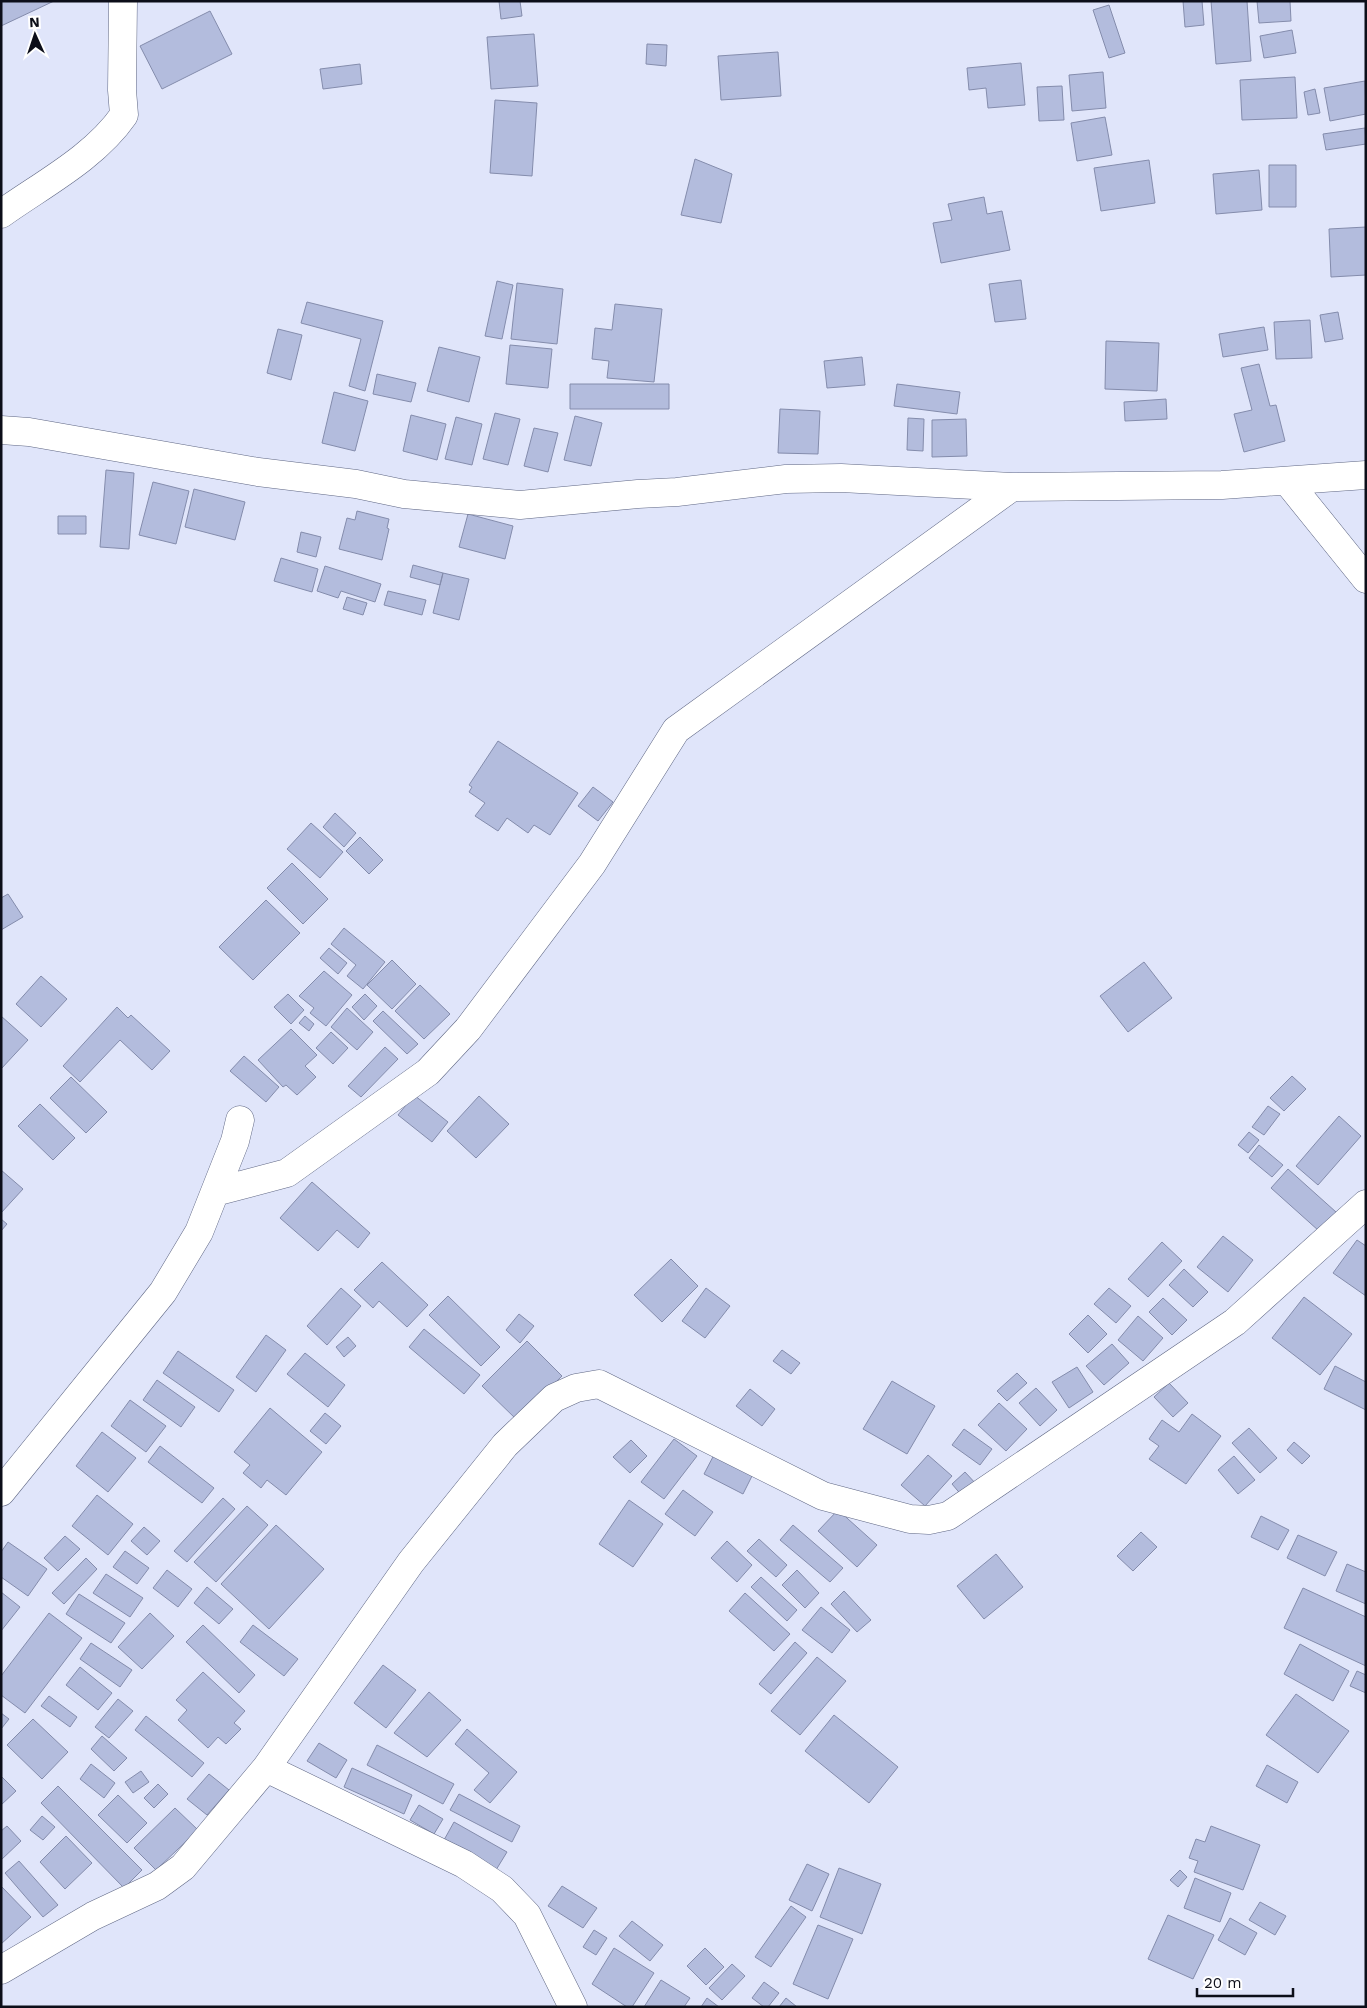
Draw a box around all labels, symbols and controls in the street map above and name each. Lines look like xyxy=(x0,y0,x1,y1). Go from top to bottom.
north arrow xyxy=(10,10,60,60)
text: N xyxy=(29,14,40,30)
scale bar xyxy=(1197,1966,1293,1998)
text: 20 m xyxy=(1204,1974,1242,1992)

